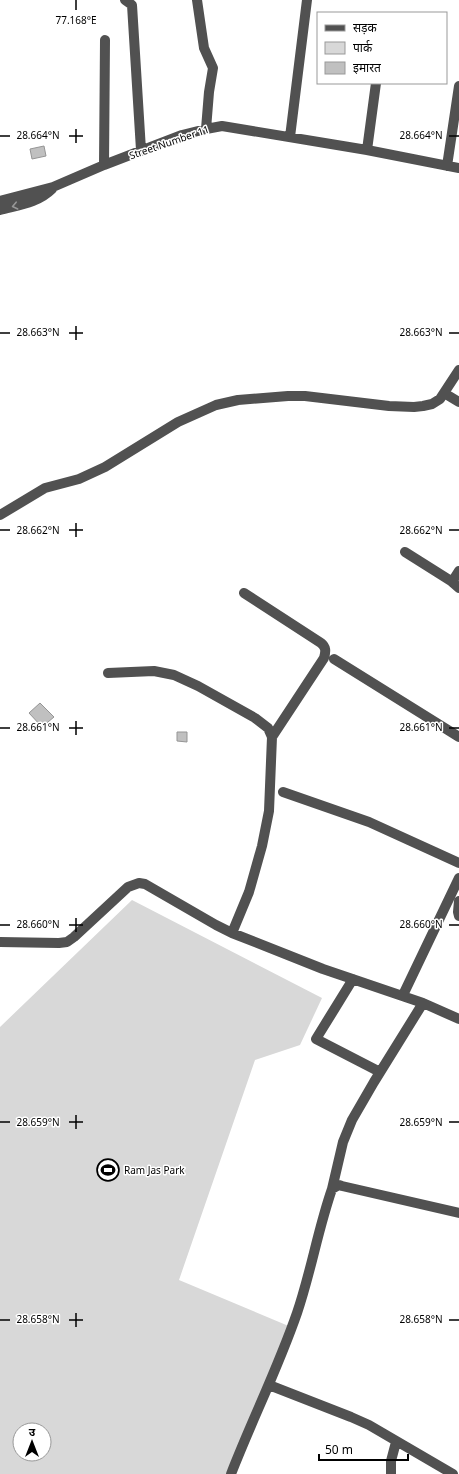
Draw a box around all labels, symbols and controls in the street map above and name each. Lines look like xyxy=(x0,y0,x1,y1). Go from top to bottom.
legend xyxy=(317,12,447,84)
text: 77.168°E xyxy=(55,13,97,27)
text: सड़क xyxy=(353,19,378,36)
text: पार्क xyxy=(353,39,373,56)
text: इमारत xyxy=(353,59,382,76)
street label: Street Number 11 xyxy=(127,122,211,162)
text: 28.664°N xyxy=(16,128,60,142)
text: 28.664°N xyxy=(399,128,443,142)
one-way arrow xyxy=(12,202,18,210)
text: 28.663°N xyxy=(16,325,60,339)
text: 28.663°N xyxy=(399,325,443,339)
text: 28.662°N xyxy=(16,523,60,537)
text: 28.662°N xyxy=(399,523,443,537)
text: 28.661°N xyxy=(16,720,60,734)
text: 28.661°N xyxy=(399,720,443,734)
text: 28.660°N xyxy=(16,917,60,931)
text: 28.660°N xyxy=(399,917,443,931)
text: 28.659°N xyxy=(16,1115,60,1129)
text: 28.659°N xyxy=(399,1115,443,1129)
sports icon: Ram Jas Park xyxy=(95,1157,121,1183)
place label: Ram Jas Park xyxy=(124,1163,185,1177)
text: 28.658°N xyxy=(16,1312,60,1326)
text: 28.658°N xyxy=(399,1312,443,1326)
north arrow xyxy=(12,1422,52,1462)
text: उ xyxy=(29,1424,36,1439)
scale bar xyxy=(319,1436,408,1462)
text: 50 m xyxy=(325,1441,353,1458)

